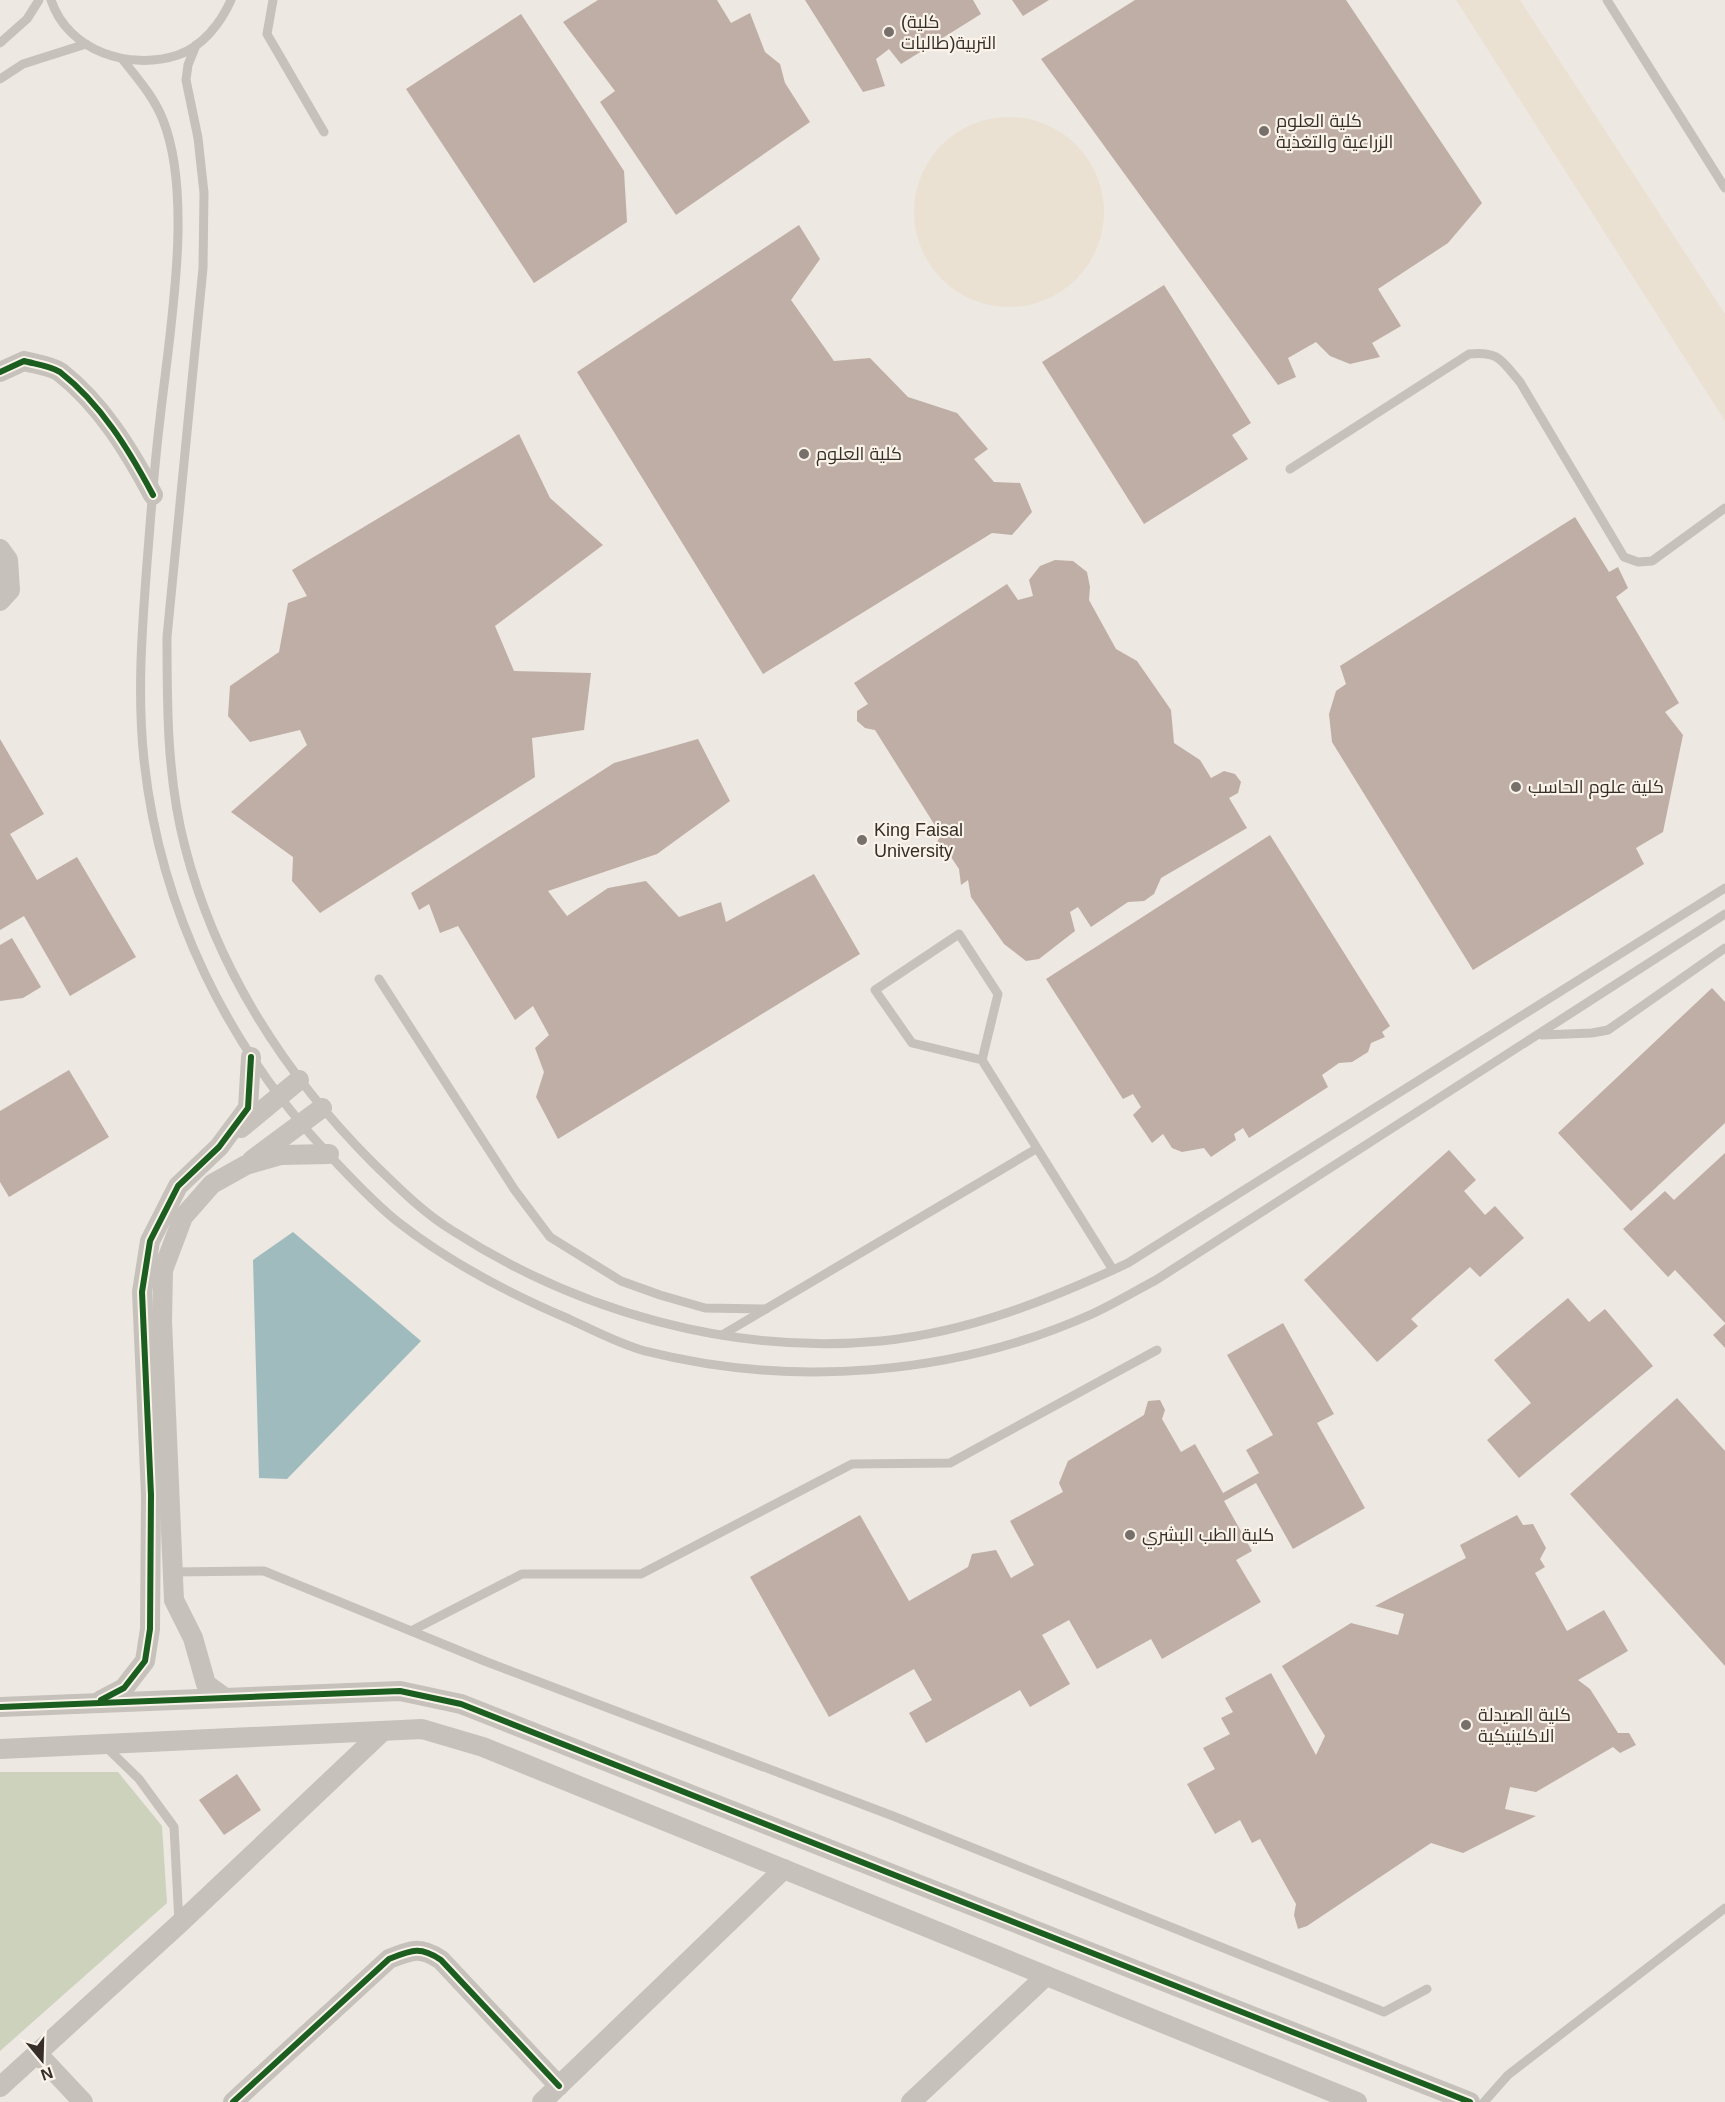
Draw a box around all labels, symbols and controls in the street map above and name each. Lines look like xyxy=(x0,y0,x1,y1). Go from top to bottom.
place label: (كلية التربية(طالبات xyxy=(901,12,996,54)
marker: (كلية التربية(طالبات xyxy=(882,25,896,39)
place label: كلية العلوم الزراعية والتغذية xyxy=(1276,111,1393,153)
marker: كلية العلوم الزراعية والتغذية xyxy=(1257,124,1271,138)
place label: كلية العلوم xyxy=(816,444,902,466)
marker: كلية العلوم xyxy=(797,447,811,461)
place label: كلية علوم الحاسب xyxy=(1528,777,1664,799)
marker: كلية علوم الحاسب xyxy=(1509,780,1523,794)
place label: King Faisal University xyxy=(874,820,963,861)
marker: King Faisal University xyxy=(855,833,869,847)
place label: كلية الطب البشري xyxy=(1142,1525,1274,1549)
marker: كلية الطب البشري xyxy=(1123,1528,1137,1542)
place label: كلية الصيدلة الاكلينيكية xyxy=(1478,1705,1571,1746)
marker: كلية الصيدلة الاكلينيكية xyxy=(1459,1718,1473,1732)
north arrow xyxy=(12,2030,72,2090)
text: N xyxy=(38,2064,55,2084)

